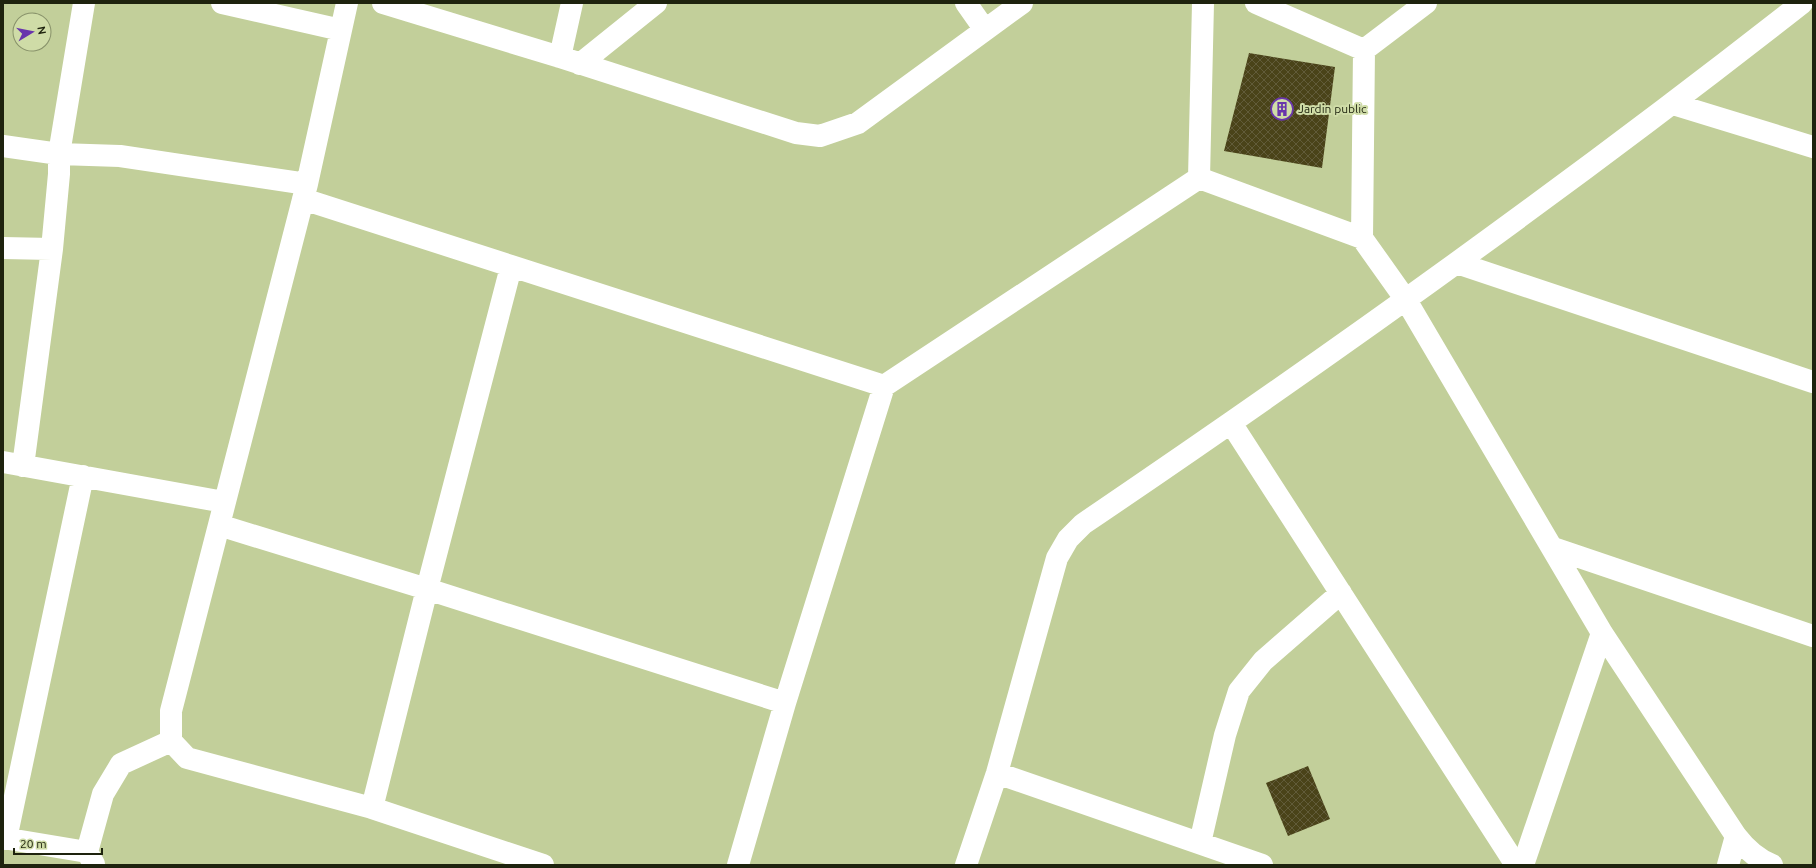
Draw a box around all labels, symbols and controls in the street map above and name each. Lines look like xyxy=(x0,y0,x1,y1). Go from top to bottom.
north arrow xyxy=(12,12,52,52)
text: N xyxy=(35,25,48,35)
building icon: Jardin public xyxy=(1269,96,1295,122)
place label: Jardin public xyxy=(1298,102,1367,115)
scale bar xyxy=(14,830,102,856)
text: 20 m xyxy=(20,837,47,850)

